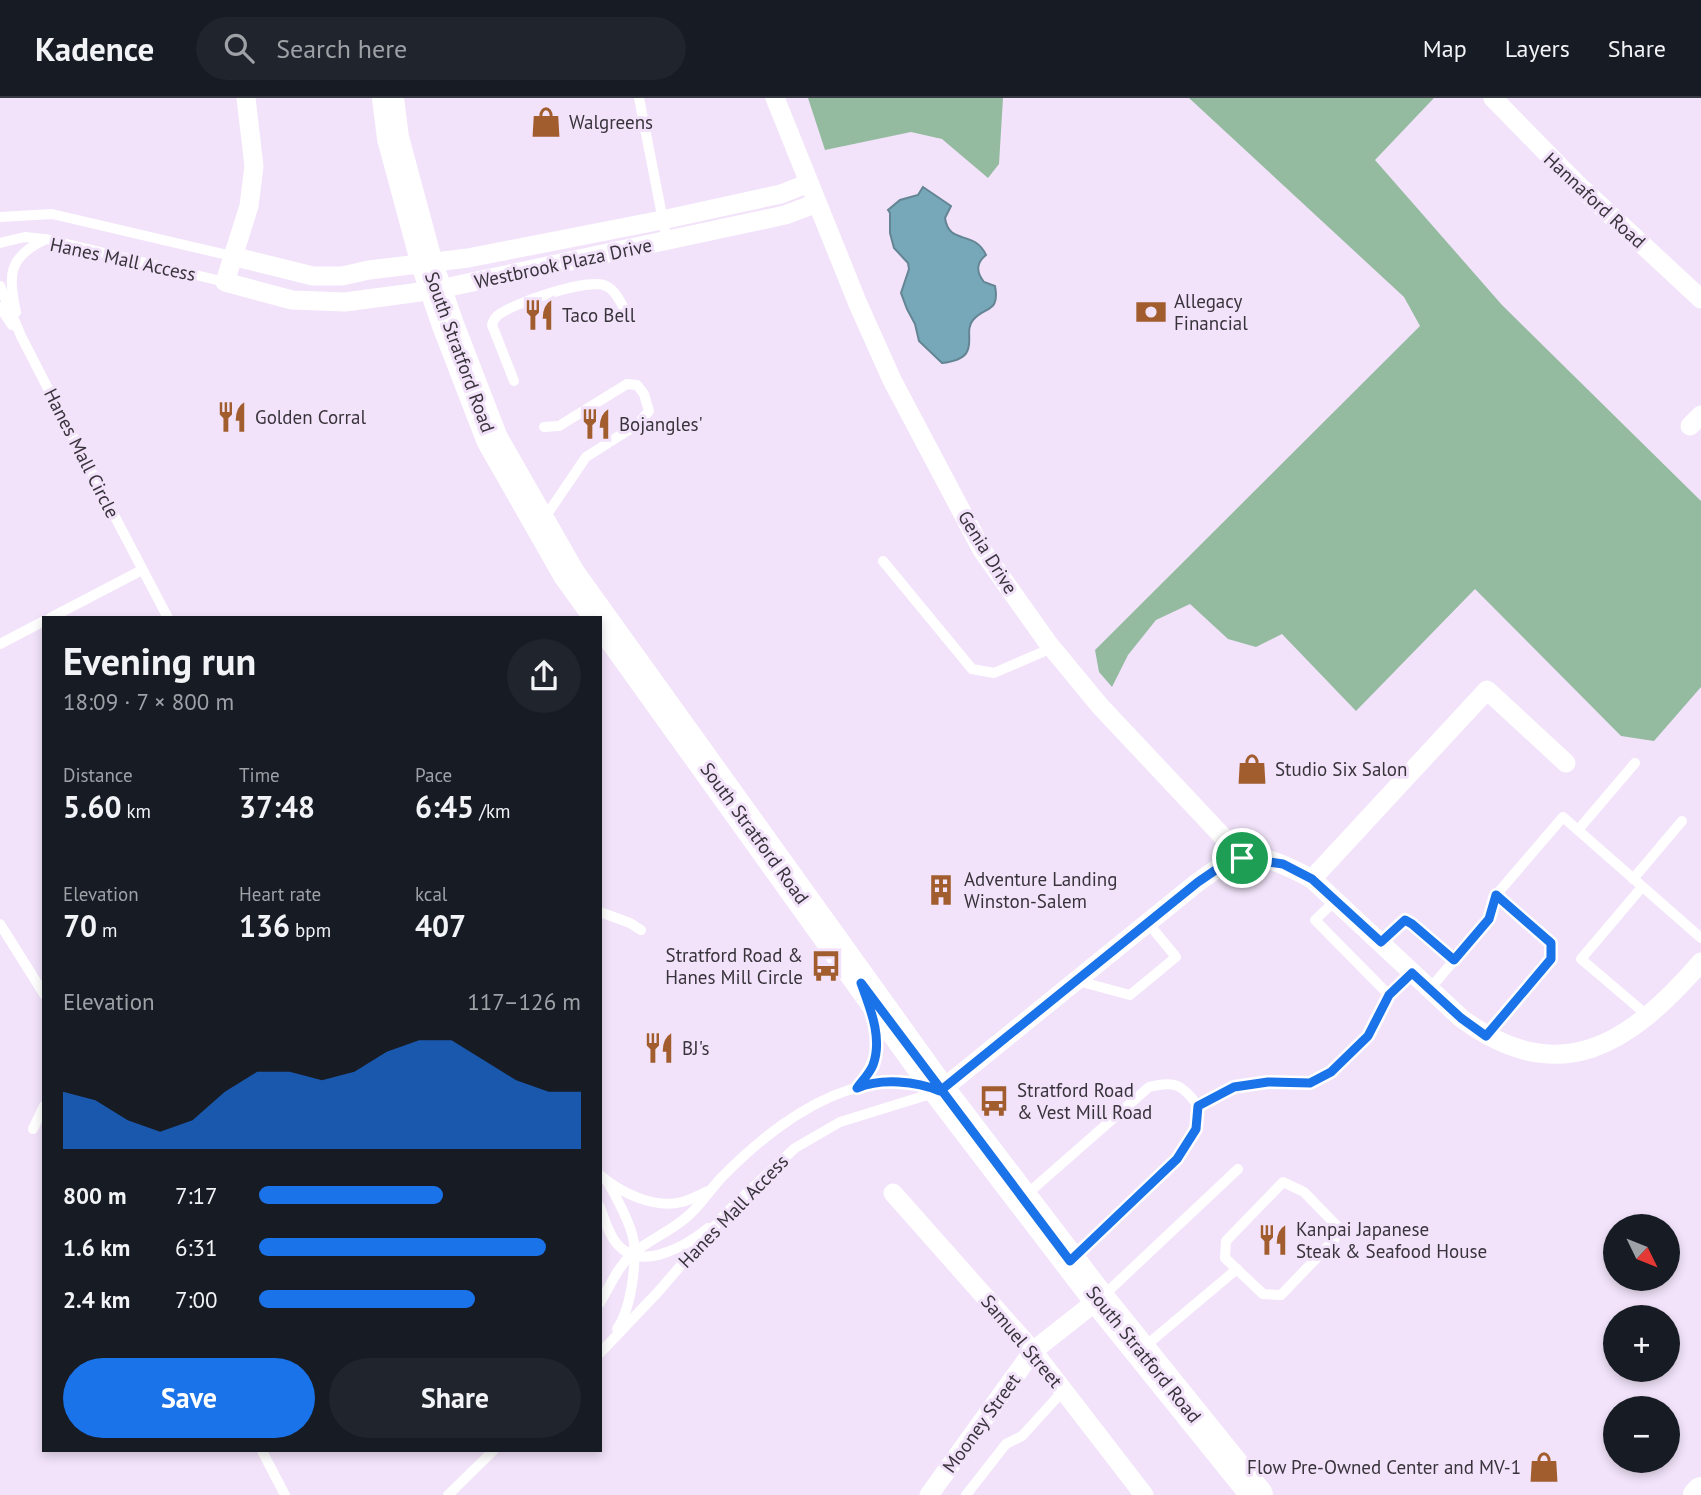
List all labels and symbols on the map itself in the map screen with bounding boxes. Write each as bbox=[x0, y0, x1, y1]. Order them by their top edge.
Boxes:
shop icon: Walgreens bbox=[529, 105, 563, 139]
place label: Walgreens bbox=[569, 110, 653, 134]
street label: Hannaford Road bbox=[1539, 147, 1651, 253]
street label: Hanes Mall Access bbox=[48, 232, 198, 286]
street label: Westbrook Plaza Drive bbox=[472, 232, 654, 294]
street label: South Stratford Road bbox=[420, 268, 500, 436]
place label: Allegacy Financial bbox=[1174, 289, 1248, 335]
bank icon: Allegacy Financial bbox=[1134, 295, 1168, 329]
restaurant icon: Taco Bell bbox=[522, 298, 556, 332]
place label: Taco Bell bbox=[562, 303, 636, 327]
street label: Hanes Mall Circle bbox=[39, 384, 125, 522]
restaurant icon: Golden Corral bbox=[215, 400, 249, 434]
place label: Golden Corral bbox=[255, 405, 366, 429]
restaurant icon: Bojangles' bbox=[579, 407, 613, 441]
place label: Bojangles' bbox=[619, 412, 703, 436]
street label: Genia Drive bbox=[953, 506, 1023, 598]
shop icon: Studio Six Salon bbox=[1235, 752, 1269, 786]
street label: South Stratford Road bbox=[696, 757, 814, 909]
place label: Studio Six Salon bbox=[1275, 757, 1407, 781]
pin bbox=[1212, 828, 1272, 888]
place label: Adventure Landing Winston-Salem bbox=[964, 867, 1117, 913]
building icon: Adventure Landing Winston-Salem bbox=[924, 873, 958, 907]
place label: Stratford Road & Hanes Mill Circle bbox=[665, 943, 803, 989]
bus stop icon: Stratford Road & Hanes Mill Circle bbox=[809, 949, 843, 983]
restaurant icon: BJ's bbox=[642, 1031, 676, 1065]
place label: BJ's bbox=[682, 1036, 710, 1060]
place label: Stratford Road & Vest Mill Road bbox=[1017, 1078, 1152, 1124]
bus stop icon: Stratford Road & Vest Mill Road bbox=[977, 1084, 1011, 1118]
street label: Hanes Mall Access bbox=[673, 1149, 793, 1273]
north arrow bbox=[1603, 1214, 1680, 1292]
place label: Kanpai Japanese Steak & Seafood House bbox=[1296, 1217, 1487, 1263]
restaurant icon: Kanpai Japanese Steak & Seafood House bbox=[1256, 1223, 1290, 1257]
street label: South Stratford Road bbox=[1081, 1281, 1207, 1427]
street label: Samuel Street bbox=[976, 1290, 1068, 1393]
street label: Mooney Street bbox=[937, 1368, 1025, 1477]
shop icon: Flow Pre-Owned Center and MV-1 bbox=[1527, 1450, 1561, 1484]
place label: Flow Pre-Owned Center and MV-1 bbox=[1247, 1455, 1521, 1479]

